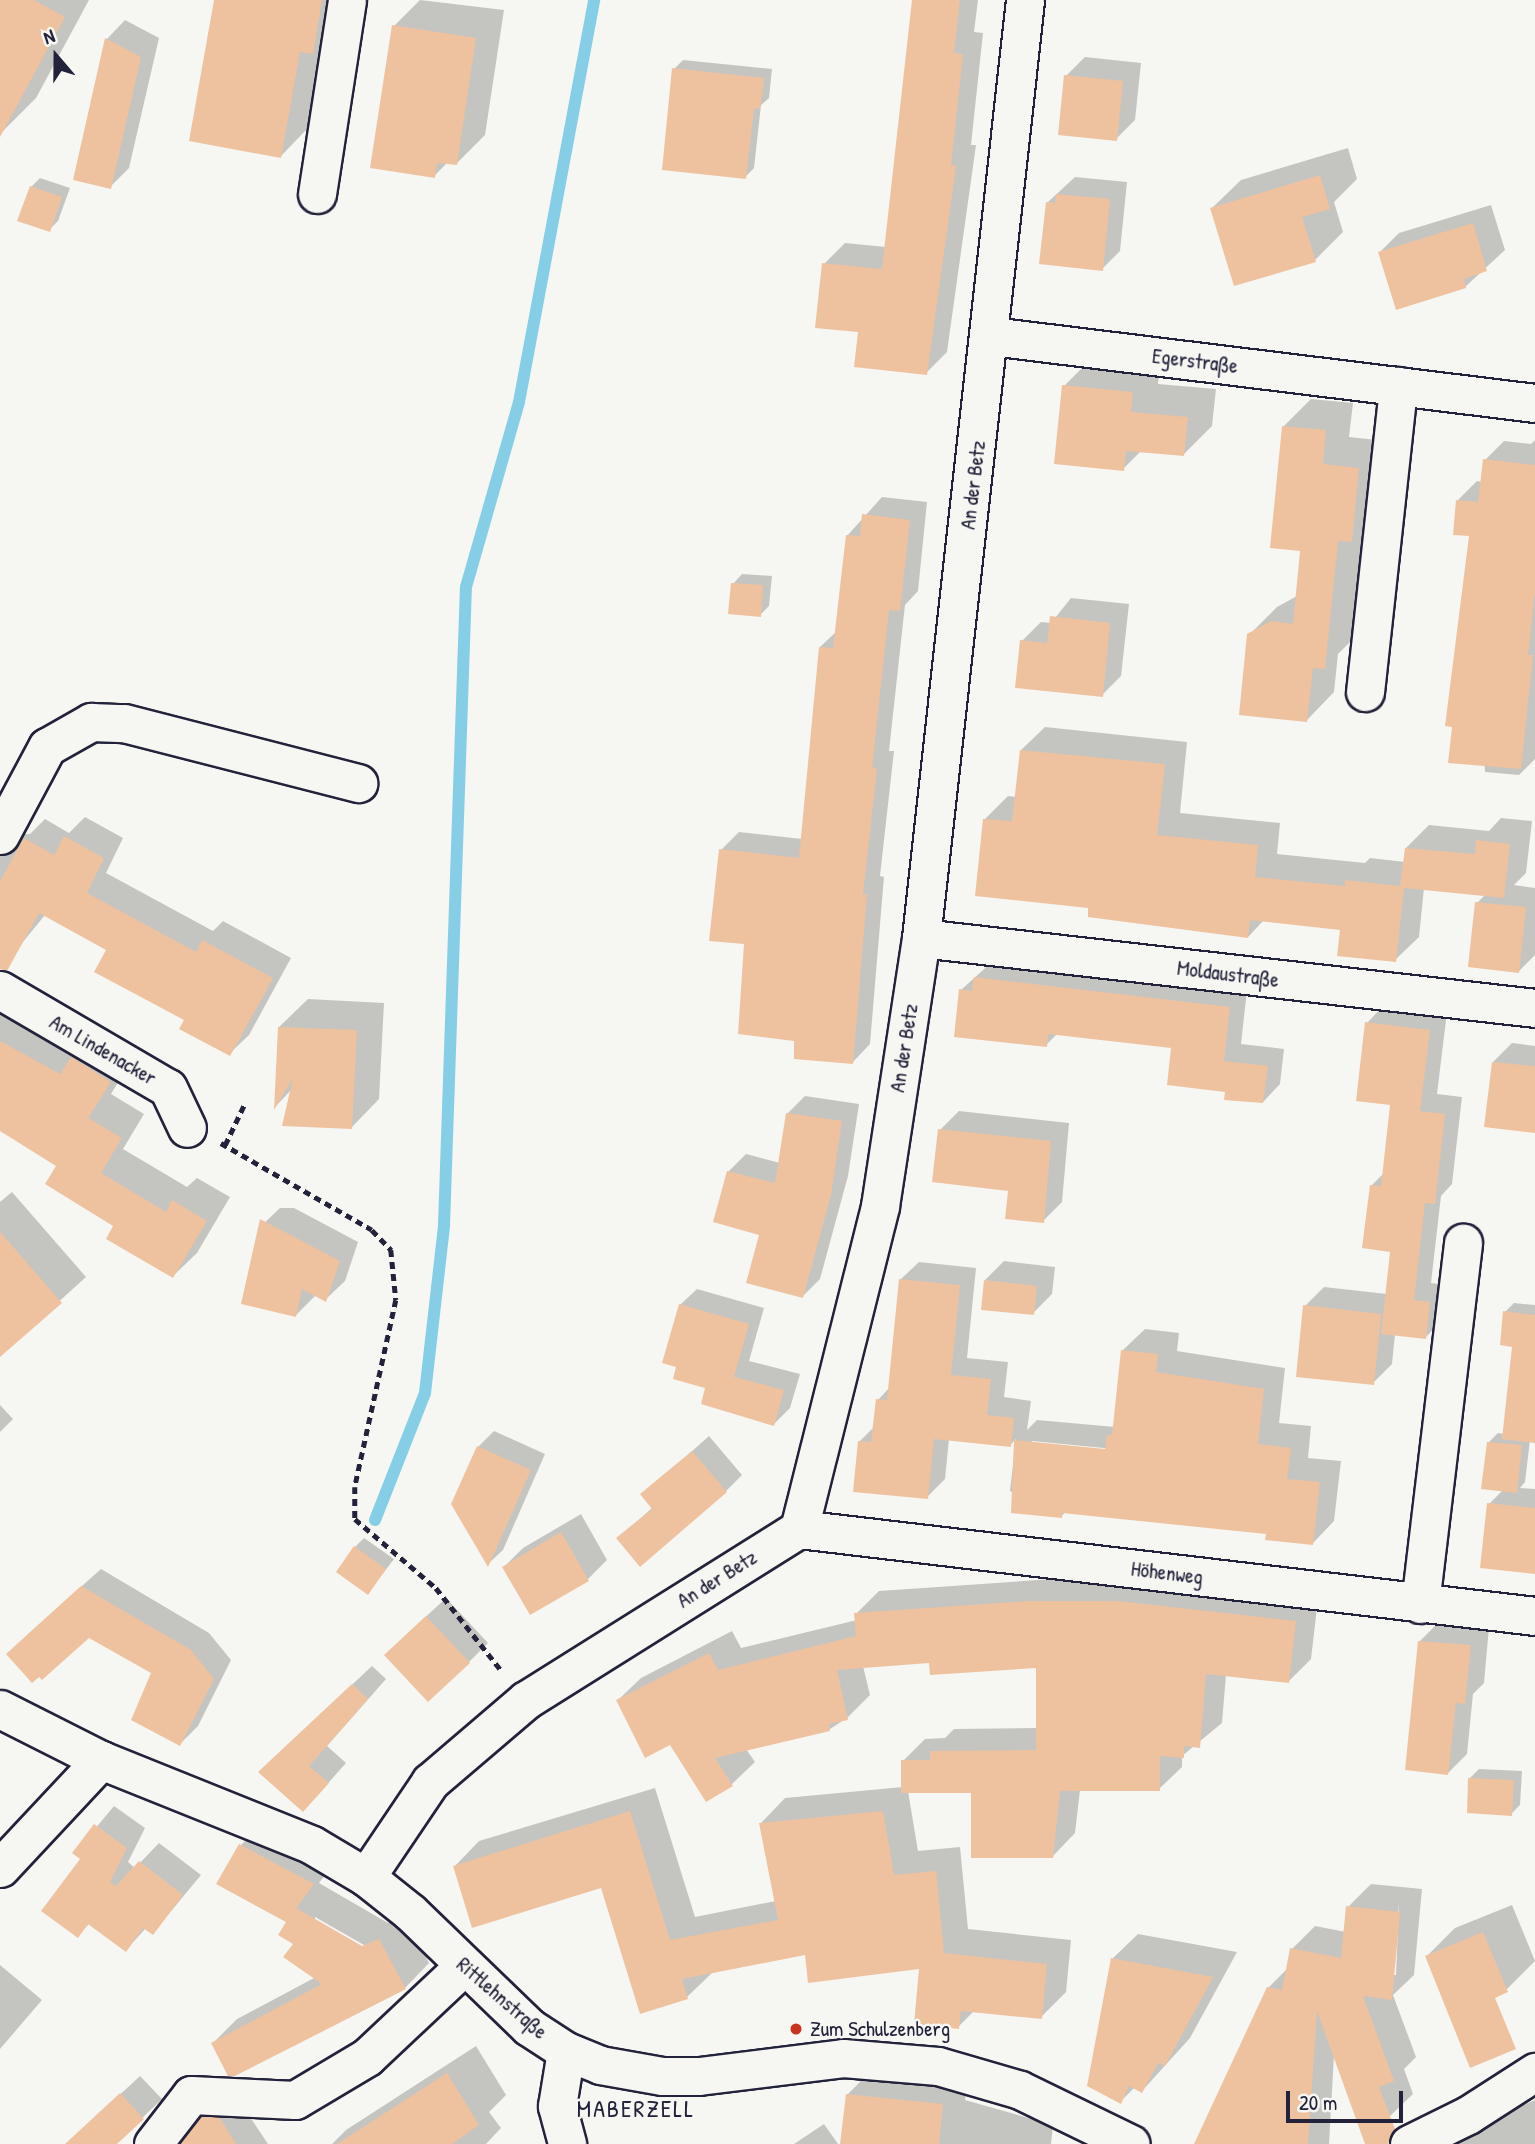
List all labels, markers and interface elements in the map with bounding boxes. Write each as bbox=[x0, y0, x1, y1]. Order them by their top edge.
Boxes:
north arrow bbox=[21, 21, 91, 91]
text: N bbox=[40, 22, 58, 50]
street label: Egerstraße bbox=[1151, 343, 1239, 379]
street label: An der Betz bbox=[955, 439, 991, 531]
street label: Moldaustraße bbox=[1176, 955, 1280, 993]
street label: An der Betz bbox=[885, 1002, 923, 1094]
street label: Am Lindenacker bbox=[45, 1009, 161, 1091]
street label: An der Betz bbox=[672, 1545, 762, 1613]
street label: Höhenweg bbox=[1130, 1556, 1204, 1590]
street label: Rittlehnstraße bbox=[451, 1952, 553, 2044]
place label: Zum Schulzenberg bbox=[810, 2016, 950, 2042]
marker: Zum Schulzenberg bbox=[788, 2021, 804, 2037]
scale bar bbox=[1290, 2078, 1407, 2122]
text: 20 m bbox=[1299, 2088, 1337, 2117]
district label: MABERZELL bbox=[578, 2095, 694, 2123]

